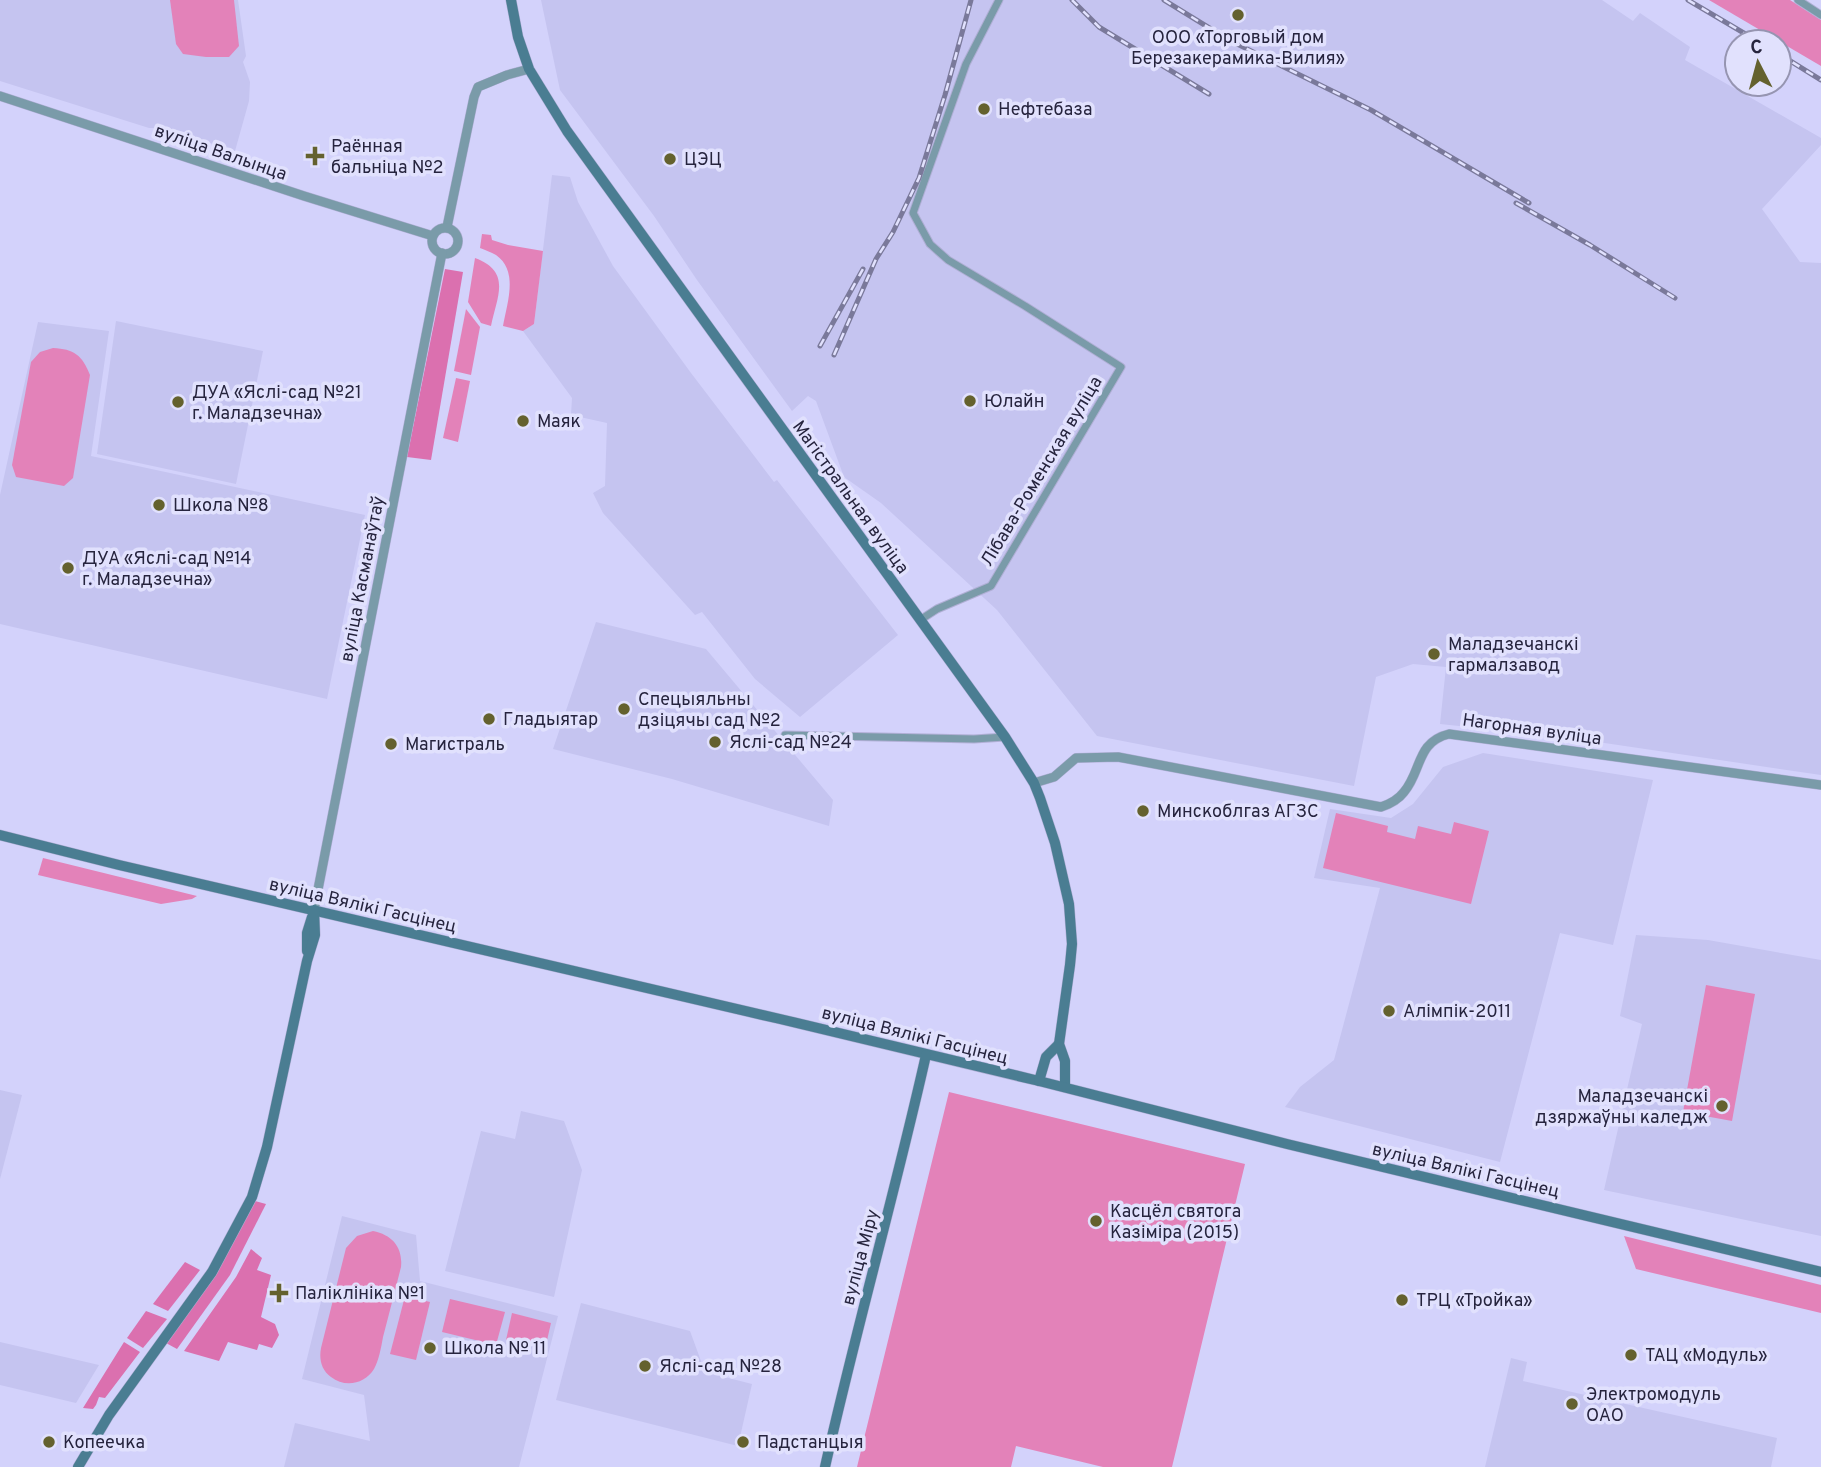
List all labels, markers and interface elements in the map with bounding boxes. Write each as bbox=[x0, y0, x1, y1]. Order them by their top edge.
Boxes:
marker: ООО «Торговый дом Березакерамика-Вилия» bbox=[1230, 7, 1246, 23]
place label: ООО «Торговый дом Березакерамика-Вилия» bbox=[1131, 27, 1345, 71]
north arrow bbox=[1723, 28, 1793, 98]
text: С bbox=[1749, 36, 1764, 61]
place label: Нефтебаза bbox=[998, 99, 1092, 122]
marker: Нефтебаза bbox=[976, 101, 992, 117]
street label: вуліца Валынца bbox=[151, 120, 290, 187]
place label: Раённая бальніца №2 bbox=[331, 136, 444, 180]
marker: Раённая бальніца №2 bbox=[305, 146, 325, 166]
place label: ЦЭЦ bbox=[684, 149, 722, 172]
marker: ЦЭЦ bbox=[662, 151, 678, 167]
street label: Лібава-Роменская вуліца bbox=[976, 372, 1108, 571]
place label: ДУА «Яслі-сад №21 г. Маладзечна» bbox=[192, 382, 362, 426]
place label: Юлайн bbox=[984, 391, 1044, 414]
marker: Юлайн bbox=[962, 393, 978, 409]
marker: ДУА «Яслі-сад №21 г. Маладзечна» bbox=[170, 394, 186, 410]
place label: Маяк bbox=[537, 411, 581, 434]
marker: Маяк bbox=[515, 413, 531, 429]
street label: Магістральная вуліца bbox=[786, 417, 913, 579]
street label: вуліца Касманаўтаў bbox=[336, 494, 391, 664]
place label: Школа №8 bbox=[173, 495, 269, 518]
marker: Школа №8 bbox=[151, 497, 167, 513]
place label: ДУА «Яслі-сад №14 г. Маладзечна» bbox=[82, 548, 252, 592]
marker: ДУА «Яслі-сад №14 г. Маладзечна» bbox=[60, 560, 76, 576]
place label: Маладзечанскі гармалзавод bbox=[1448, 634, 1579, 678]
marker: Маладзечанскі гармалзавод bbox=[1426, 646, 1442, 662]
place label: Спецыяльны дзіцячы сад №2 bbox=[638, 689, 781, 733]
marker: Спецыяльны дзіцячы сад №2 bbox=[616, 701, 632, 717]
place label: Гладыятар bbox=[503, 709, 598, 732]
street label: Нагорная вуліца bbox=[1461, 709, 1603, 752]
marker: Гладыятар bbox=[481, 711, 497, 727]
place label: Яслі-сад №24 bbox=[729, 732, 852, 755]
place label: Магистраль bbox=[405, 734, 505, 757]
marker: Яслі-сад №24 bbox=[707, 734, 723, 750]
marker: Магистраль bbox=[383, 736, 399, 752]
place label: Минскоблгаз АГЗС bbox=[1157, 801, 1319, 824]
marker: Минскоблгаз АГЗС bbox=[1135, 803, 1151, 819]
street label: вуліца Вялікі Гасцінец bbox=[267, 874, 459, 939]
place label: Алімпік-2011 bbox=[1403, 1001, 1511, 1024]
street label: вуліца Вялікі Гасцінец bbox=[819, 1002, 1010, 1071]
marker: Алімпік-2011 bbox=[1381, 1003, 1397, 1019]
place label: Маладзечанскі дзяржаўны каледж bbox=[1535, 1086, 1708, 1130]
marker: Маладзечанскі дзяржаўны каледж bbox=[1714, 1098, 1730, 1114]
street label: вуліца Вялікі Гасцінец bbox=[1370, 1139, 1562, 1204]
place label: Касцёл святога Казіміра (2015) bbox=[1110, 1201, 1241, 1245]
street label: вуліца Міру bbox=[838, 1207, 885, 1308]
marker: Касцёл святога Казіміра (2015) bbox=[1088, 1213, 1104, 1229]
marker: Паліклініка №1 bbox=[269, 1283, 289, 1303]
place label: Паліклініка №1 bbox=[295, 1283, 425, 1306]
place label: ТРЦ «Тройка» bbox=[1416, 1290, 1533, 1313]
marker: ТРЦ «Тройка» bbox=[1394, 1292, 1410, 1308]
place label: Школа № 11 bbox=[444, 1338, 547, 1361]
marker: Школа № 11 bbox=[422, 1340, 438, 1356]
place label: ТАЦ «Модуль» bbox=[1645, 1345, 1768, 1368]
marker: ТАЦ «Модуль» bbox=[1623, 1347, 1639, 1363]
place label: Яслі-сад №28 bbox=[659, 1356, 782, 1379]
marker: Яслі-сад №28 bbox=[637, 1358, 653, 1374]
place label: Электромодуль ОАО bbox=[1586, 1384, 1721, 1428]
marker: Электромодуль ОАО bbox=[1564, 1396, 1580, 1412]
place label: Копеечка bbox=[63, 1432, 145, 1455]
place label: Падстанцыя bbox=[757, 1432, 864, 1455]
marker: Копеечка bbox=[41, 1434, 57, 1450]
marker: Падстанцыя bbox=[735, 1434, 751, 1450]

